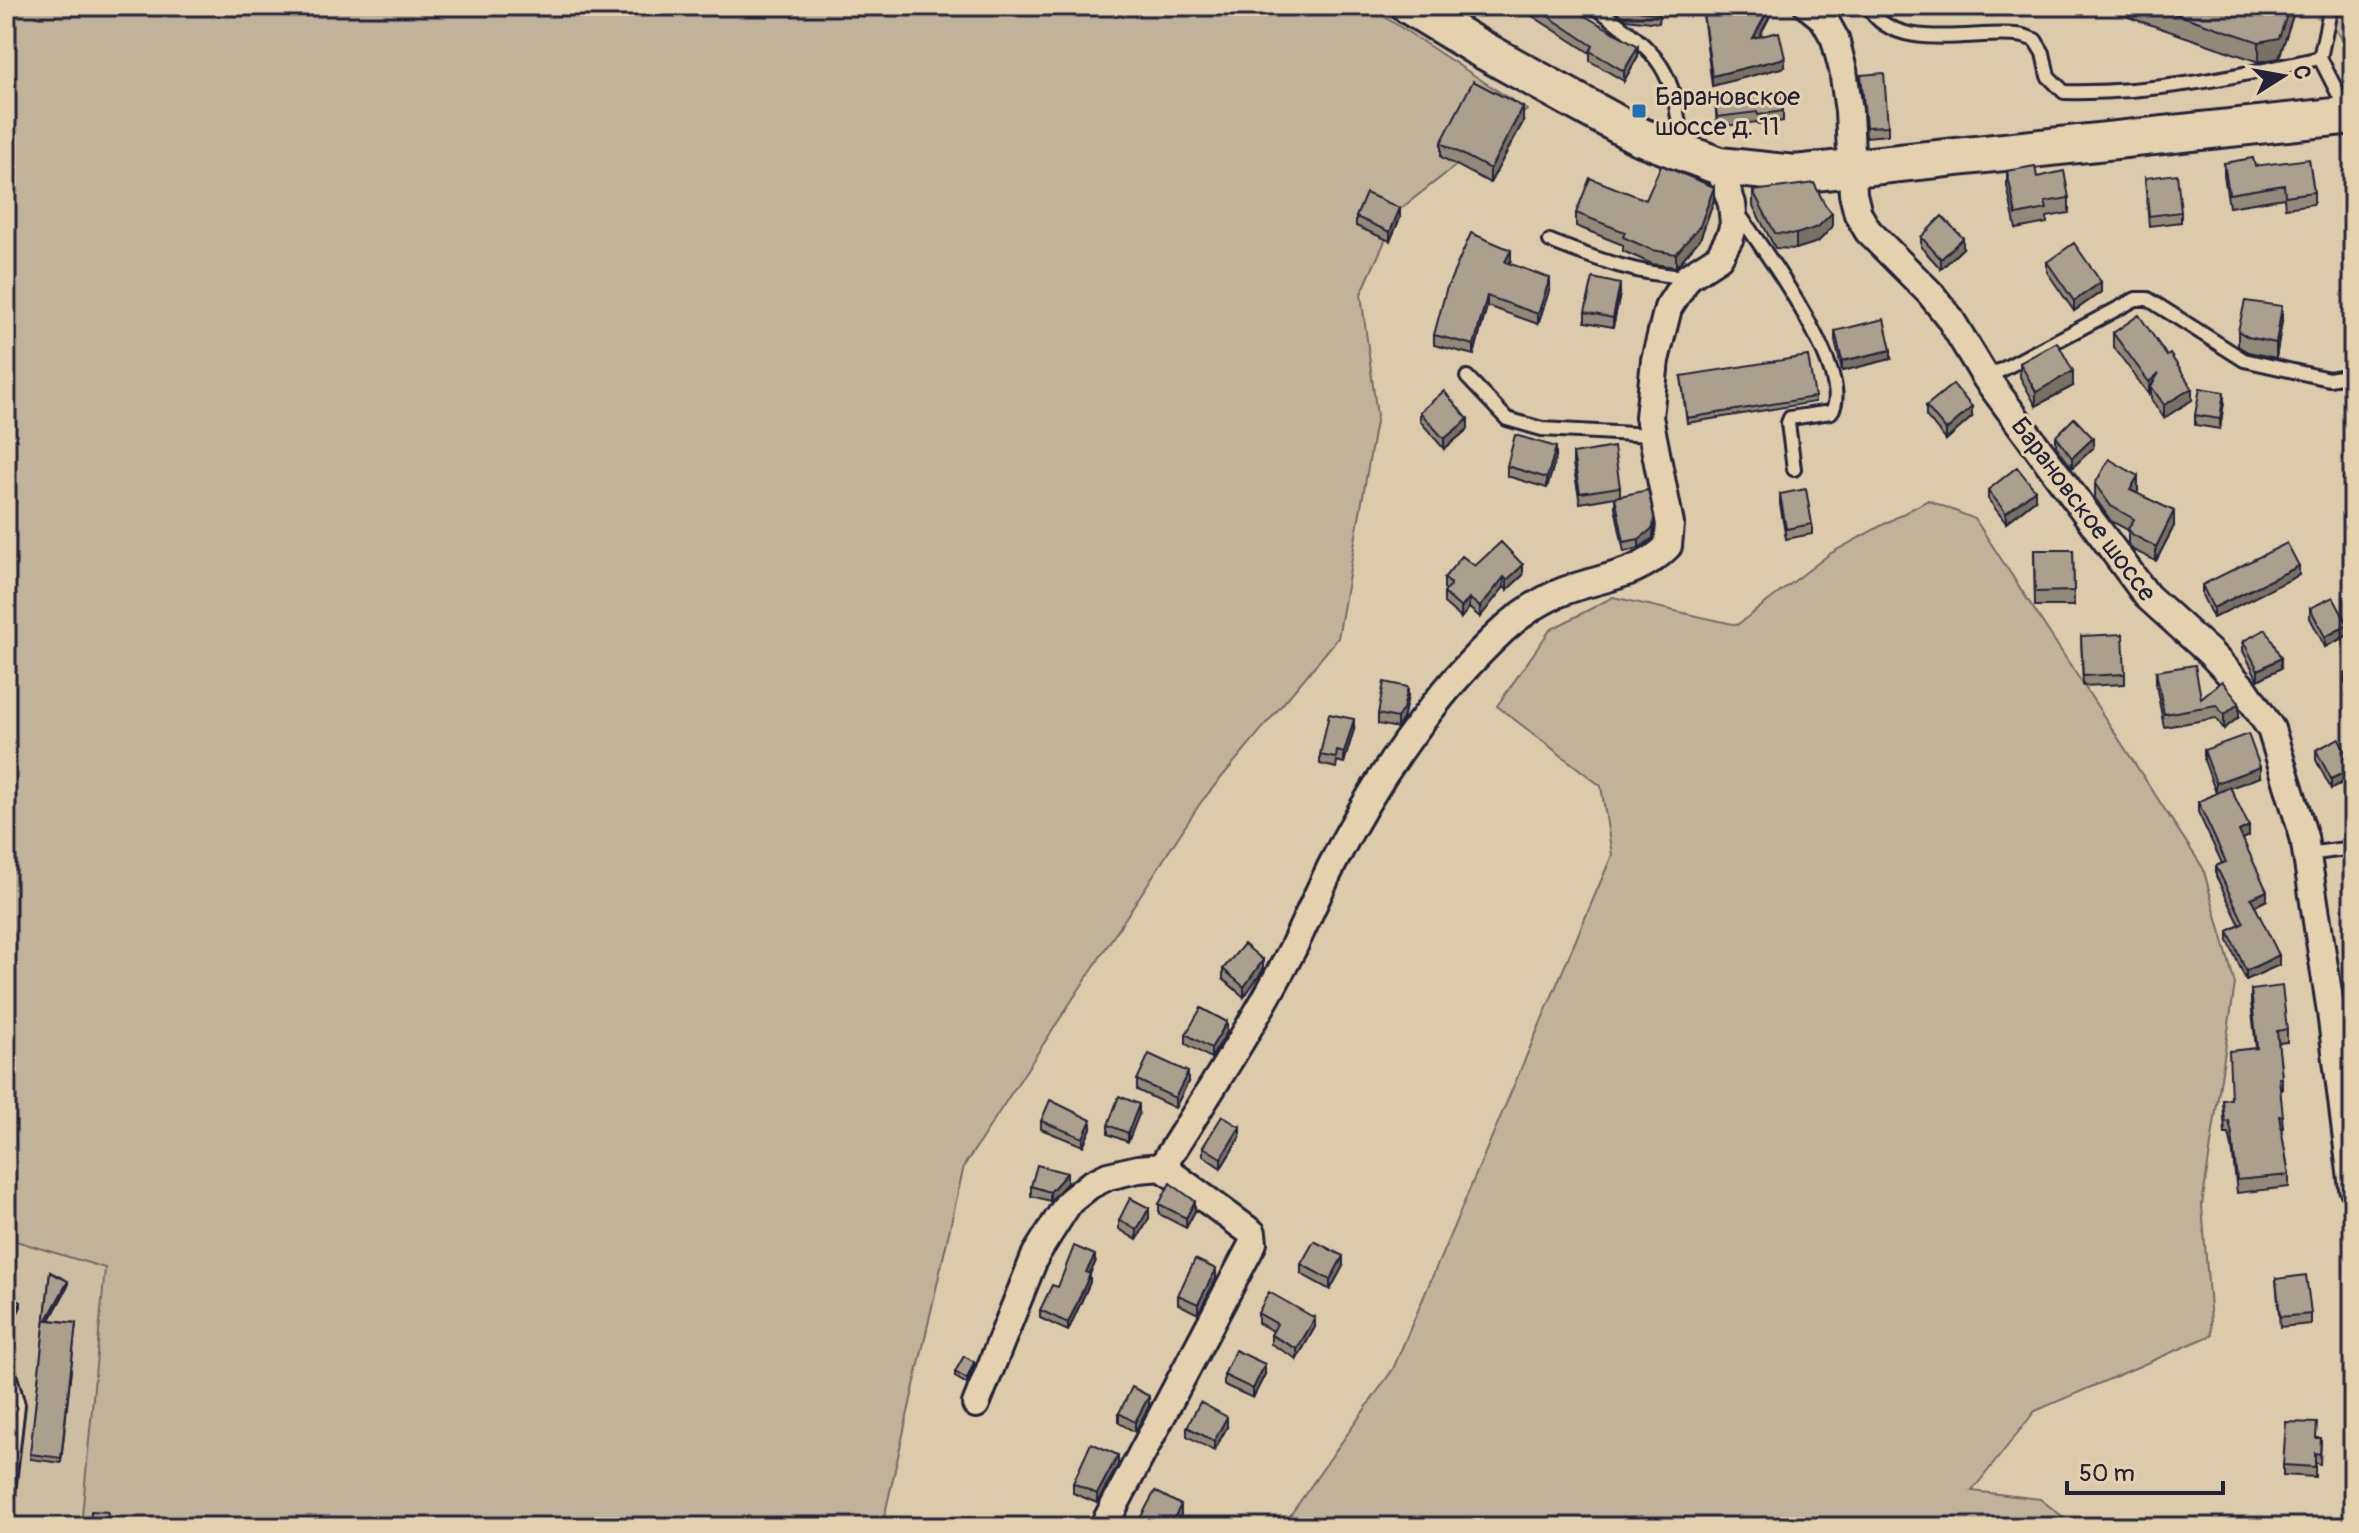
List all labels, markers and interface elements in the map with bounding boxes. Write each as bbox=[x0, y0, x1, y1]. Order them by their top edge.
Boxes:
north arrow bbox=[2243, 36, 2323, 116]
text: С bbox=[2287, 63, 2317, 82]
place label: Барановское шоссе д. 11 bbox=[1655, 81, 1800, 143]
marker: Барановское шоссе д. 11 bbox=[1630, 102, 1648, 120]
street label: Барановское шоссе bbox=[2003, 411, 2163, 608]
scale bar bbox=[2067, 1445, 2223, 1495]
text: 50 m bbox=[2079, 1459, 2135, 1488]

